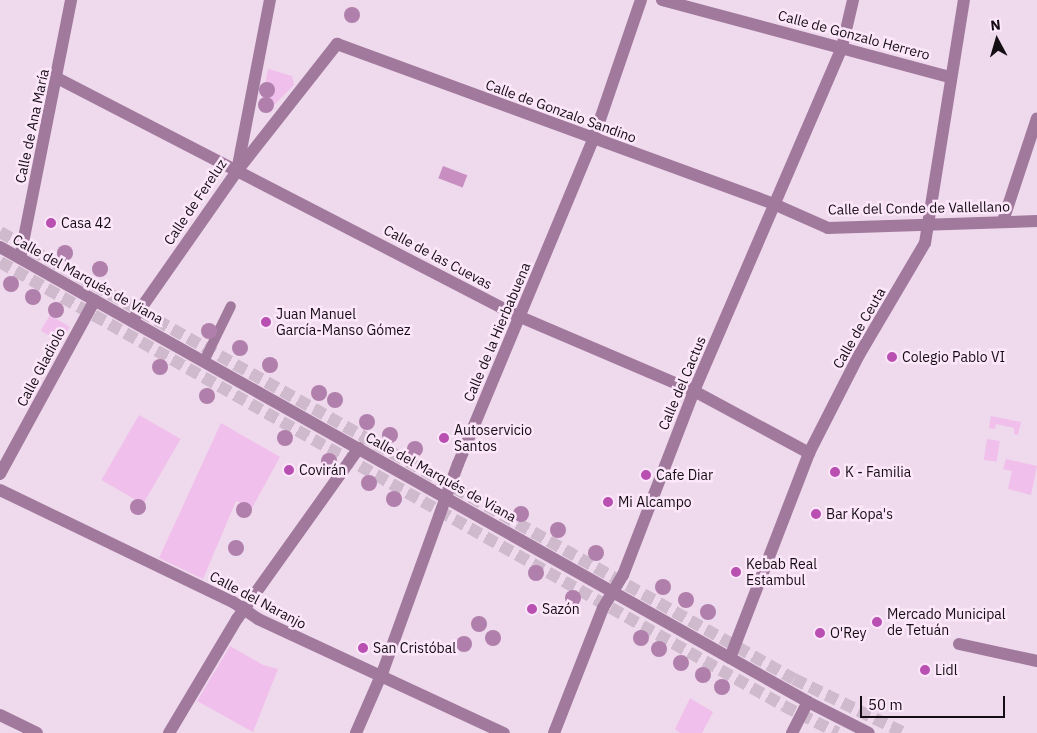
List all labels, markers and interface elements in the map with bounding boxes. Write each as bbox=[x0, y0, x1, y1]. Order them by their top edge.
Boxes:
street label: Calle de Gonzalo Herrero bbox=[776, 7, 932, 63]
north arrow bbox=[972, 15, 1022, 65]
text: N bbox=[989, 16, 1001, 35]
street label: Calle de Ana María bbox=[12, 67, 52, 185]
street label: Calle de Gonzalo Sandino bbox=[483, 76, 639, 146]
street label: Calle de Fereluz bbox=[160, 156, 230, 248]
street label: Calle del Conde de Vallellano bbox=[828, 198, 1010, 218]
place label: Casa 42 bbox=[61, 215, 112, 231]
marker: Casa 42 bbox=[45, 217, 57, 229]
street label: Calle de las Cuevas bbox=[381, 221, 495, 293]
street label: Calle del Marqués de Viana bbox=[10, 231, 166, 327]
street label: Calle de la Hierbabuena bbox=[460, 260, 534, 404]
street label: Calle de Ceuta bbox=[829, 285, 889, 371]
place label: Juan Manuel García-Manso Gómez bbox=[276, 306, 410, 338]
marker: Juan Manuel García-Manso Gómez bbox=[260, 316, 272, 328]
street label: Calle Gladiolo bbox=[13, 325, 69, 409]
street label: Calle del Cactus bbox=[655, 333, 709, 433]
place label: Colegio Pablo VI bbox=[902, 349, 1005, 365]
marker: Colegio Pablo VI bbox=[886, 351, 898, 363]
place label: Autoservicio Santos bbox=[454, 422, 532, 454]
street label: Calle del Marqués de Viana bbox=[363, 429, 519, 525]
marker: Autoservicio Santos bbox=[438, 432, 450, 444]
place label: Covirán bbox=[299, 462, 346, 478]
marker: Covirán bbox=[283, 464, 295, 476]
place label: K - Familia bbox=[845, 464, 911, 480]
marker: K - Familia bbox=[829, 466, 841, 478]
place label: Cafe Diar bbox=[656, 467, 713, 483]
marker: Cafe Diar bbox=[640, 469, 652, 481]
place label: Mi Alcampo bbox=[618, 494, 692, 510]
marker: Mi Alcampo bbox=[602, 496, 614, 508]
place label: Bar Kopa's bbox=[826, 506, 893, 522]
marker: Bar Kopa's bbox=[810, 508, 822, 520]
place label: Kebab Real Estambul bbox=[746, 556, 817, 588]
marker: Kebab Real Estambul bbox=[730, 566, 742, 578]
street label: Calle del Naranjo bbox=[207, 568, 309, 632]
place label: Sazón bbox=[542, 601, 580, 617]
marker: Sazón bbox=[526, 603, 538, 615]
place label: Mercado Municipal de Tetuán bbox=[887, 606, 1006, 638]
marker: Mercado Municipal de Tetuán bbox=[871, 616, 883, 628]
place label: O'Rey bbox=[830, 625, 867, 641]
marker: O'Rey bbox=[814, 627, 826, 639]
place label: San Cristóbal bbox=[373, 640, 456, 656]
marker: San Cristóbal bbox=[357, 642, 369, 654]
place label: Lidl bbox=[935, 662, 957, 678]
marker: Lidl bbox=[919, 664, 931, 676]
scale bar bbox=[862, 686, 1007, 718]
text: 50 m bbox=[868, 695, 903, 714]

